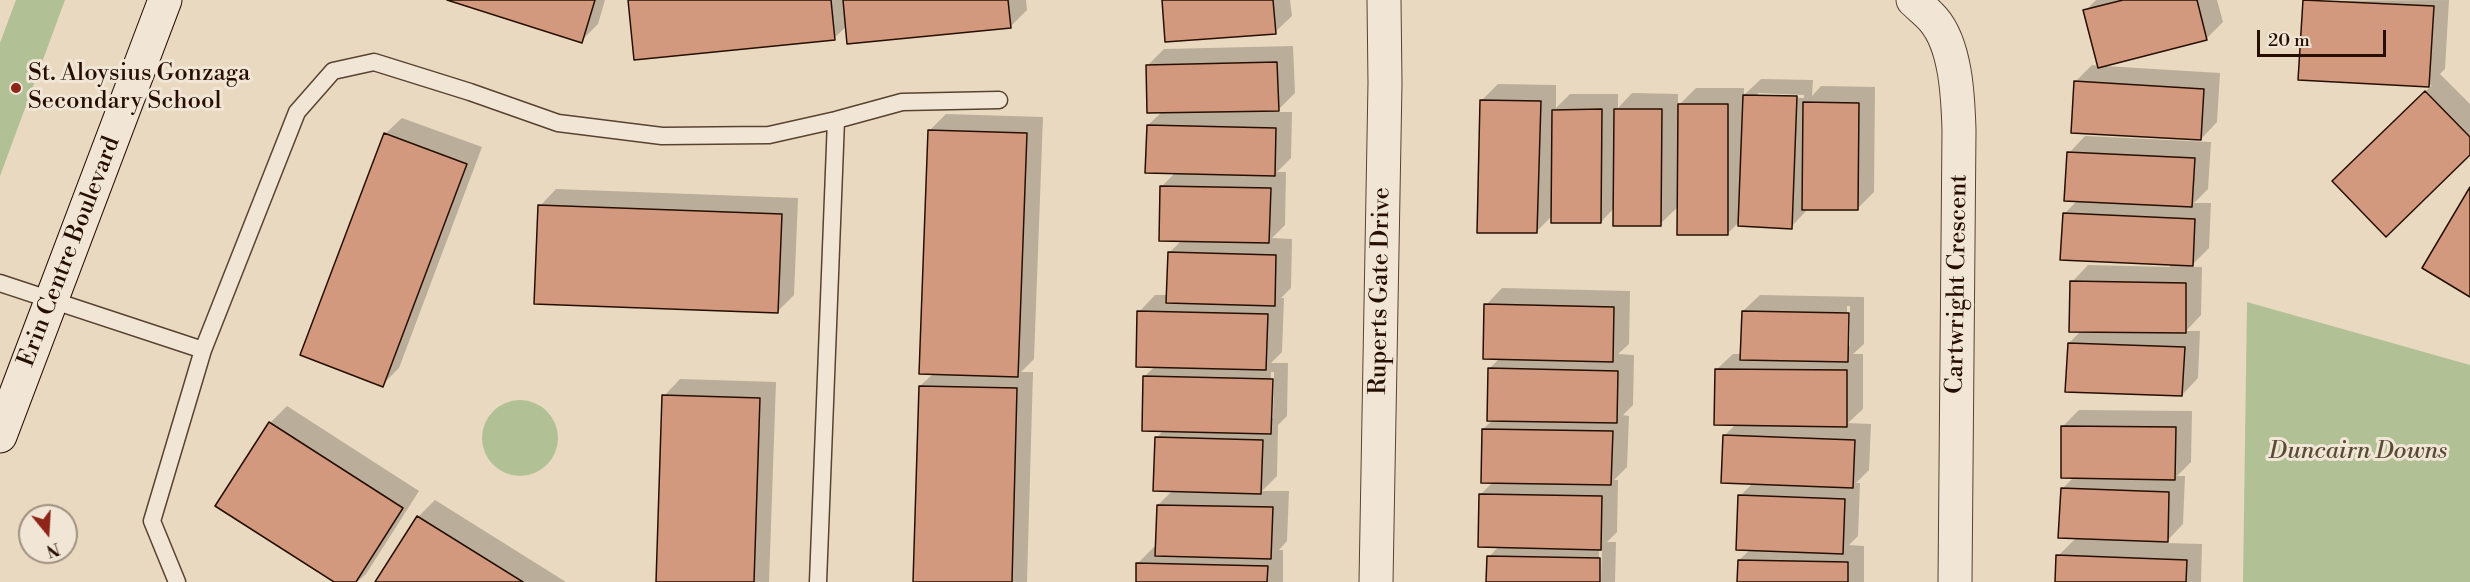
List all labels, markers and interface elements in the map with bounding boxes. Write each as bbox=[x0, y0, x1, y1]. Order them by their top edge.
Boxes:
scale bar bbox=[2260, 18, 2389, 56]
text: 20 m bbox=[2268, 29, 2310, 52]
place label: St. Aloysius Gonzaga Secondary School bbox=[28, 60, 250, 116]
marker: St. Aloysius Gonzaga Secondary School bbox=[9, 81, 23, 95]
street label: Erin Centre Boulevard bbox=[13, 133, 127, 371]
street label: Cartwright Crescent bbox=[1942, 174, 1974, 394]
street label: Ruperts Gate Drive bbox=[1365, 187, 1397, 395]
park label: Duncairn Downs bbox=[2269, 438, 2447, 466]
north arrow bbox=[18, 504, 78, 564]
text: N bbox=[44, 538, 62, 561]

